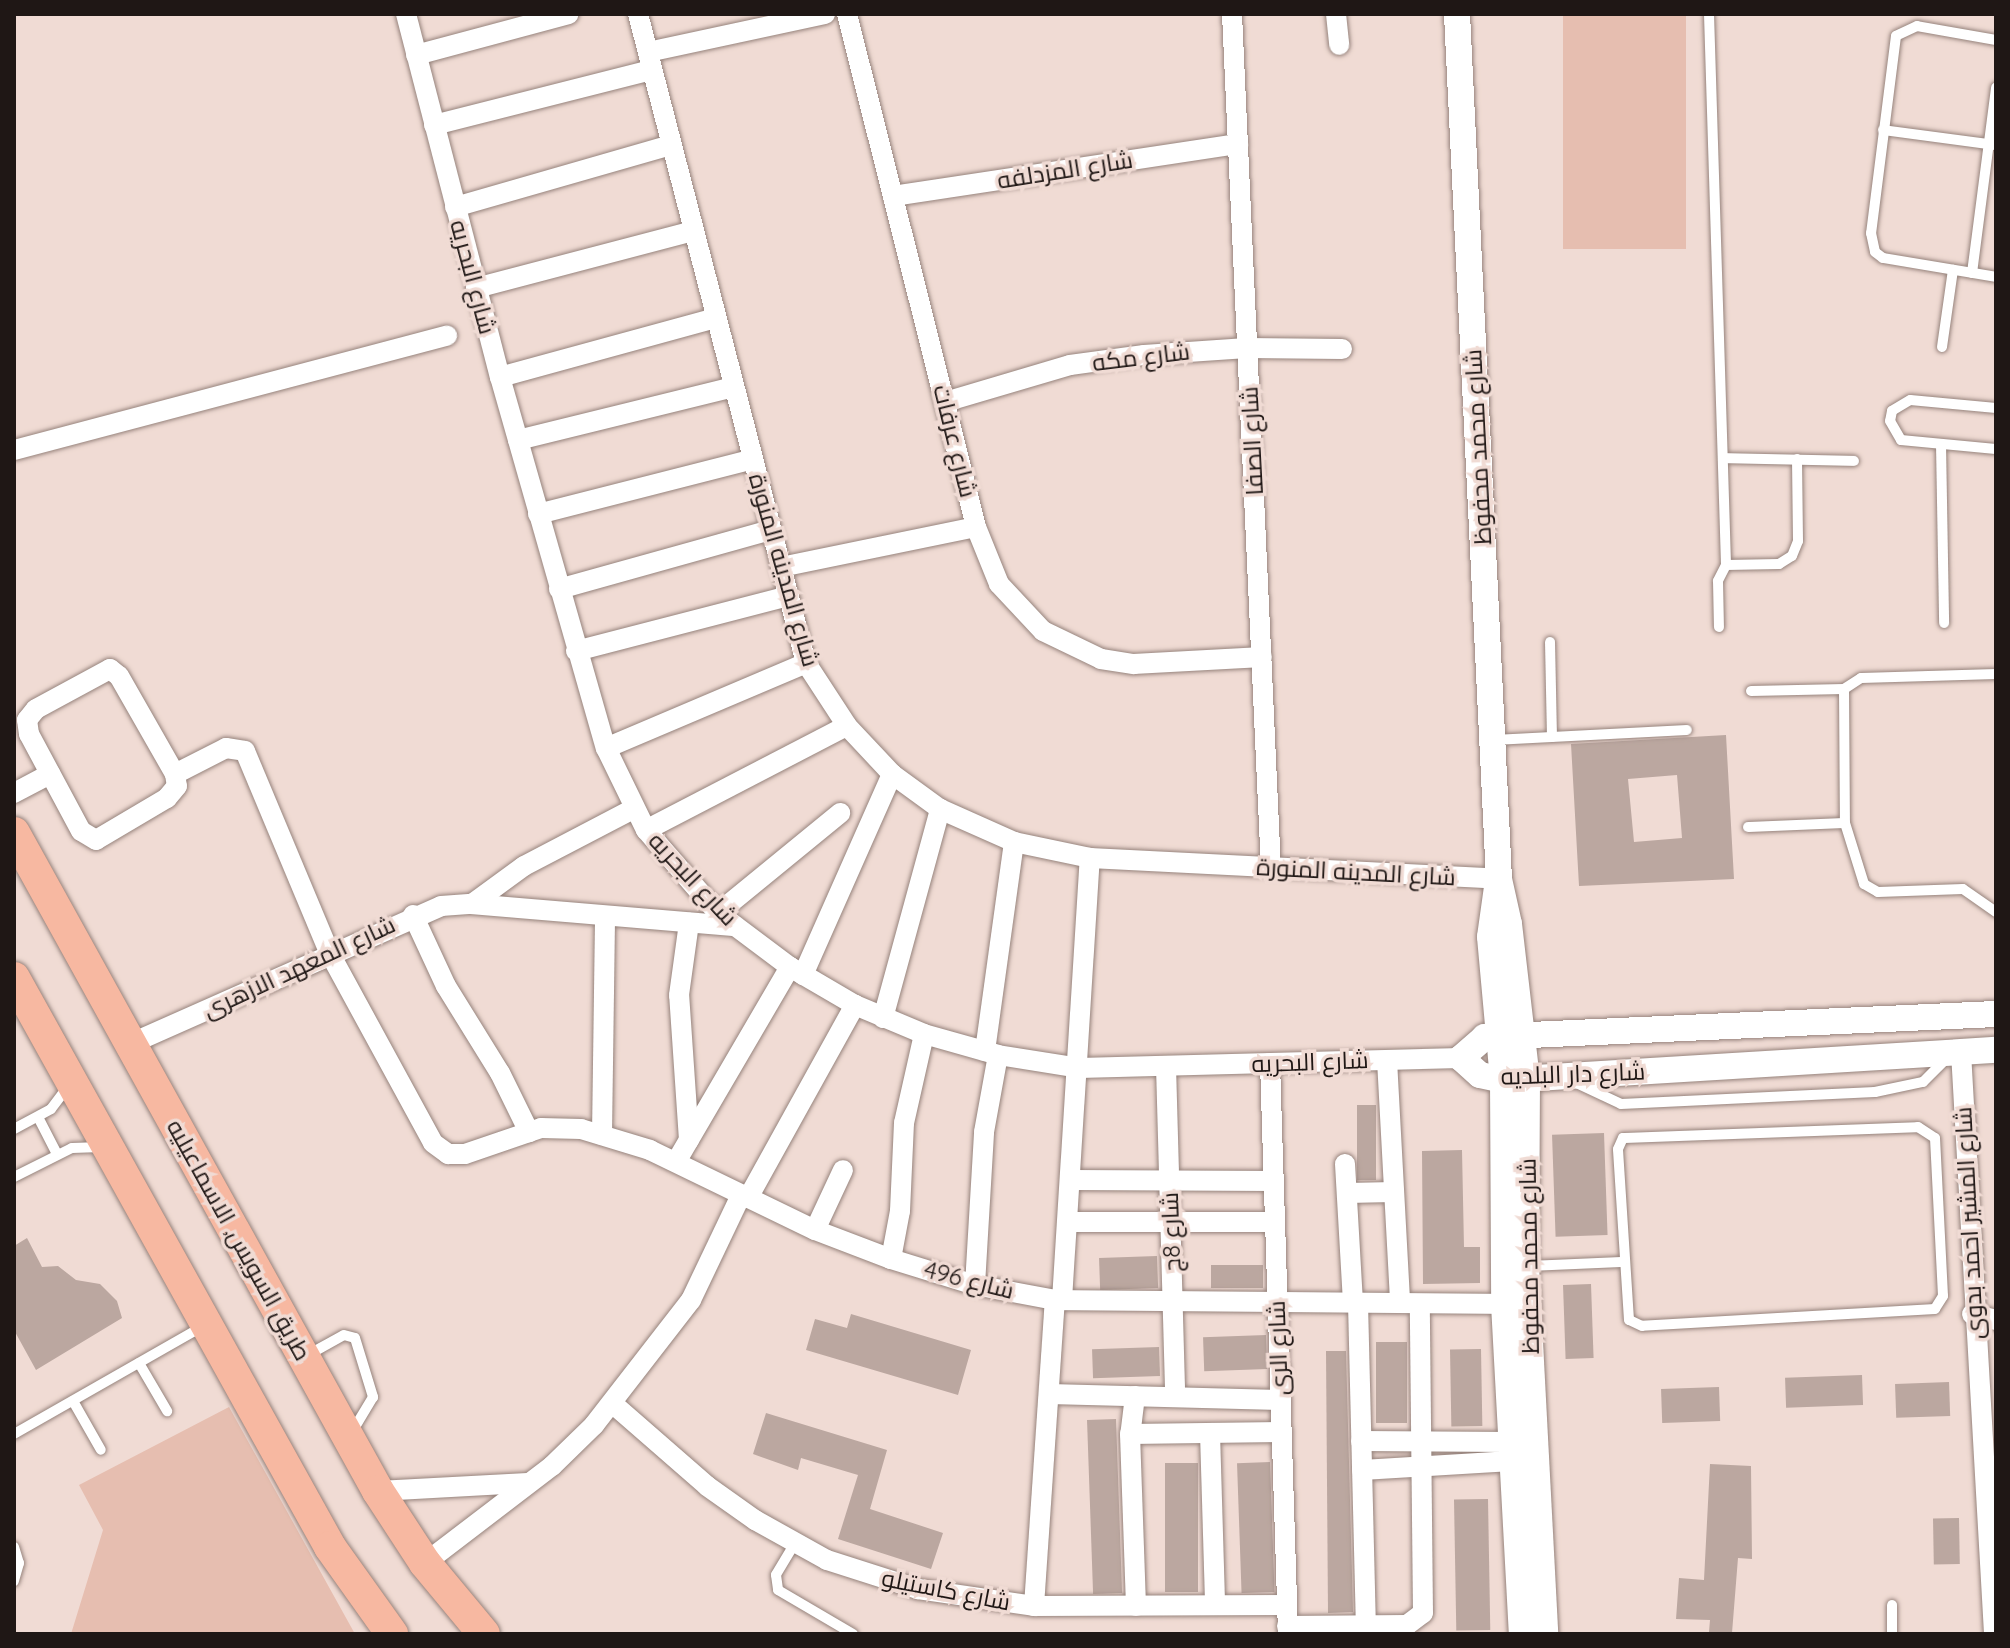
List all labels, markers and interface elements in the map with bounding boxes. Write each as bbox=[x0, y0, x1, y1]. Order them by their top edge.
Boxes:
street label: شارع المزدلفه bbox=[995, 145, 1135, 195]
street label: شارع البحريه bbox=[444, 217, 502, 337]
street label: شارع مكه bbox=[1091, 337, 1191, 377]
street label: شارع محمد محفوظ bbox=[1458, 348, 1498, 546]
street label: شارع عرفات bbox=[927, 382, 983, 500]
street label: شارع الصفا bbox=[1235, 386, 1269, 496]
street label: شارع المدينه المنورة bbox=[743, 470, 825, 670]
street label: شارع البحريه bbox=[643, 826, 743, 932]
street label: شارع المدينه المنورة bbox=[1256, 852, 1456, 892]
street label: شارع المعهد الازهرى bbox=[198, 910, 400, 1024]
street label: شارع البحريه bbox=[1251, 1046, 1369, 1078]
street label: شارع دار البلديه bbox=[1500, 1057, 1646, 1091]
street label: شارع المشير احمد بدوى bbox=[1949, 1106, 1989, 1340]
street label: طريق السويس, الاسماعيليه bbox=[161, 1114, 317, 1366]
street label: شارع محمد محفوظ bbox=[1513, 1158, 1545, 1354]
street label: شارع 8ج bbox=[1155, 1192, 1187, 1272]
street label: شارع 496 bbox=[921, 1255, 1017, 1305]
street label: شارع الرى bbox=[1262, 1300, 1294, 1396]
street label: شارع كاستيلو bbox=[879, 1563, 1013, 1617]

